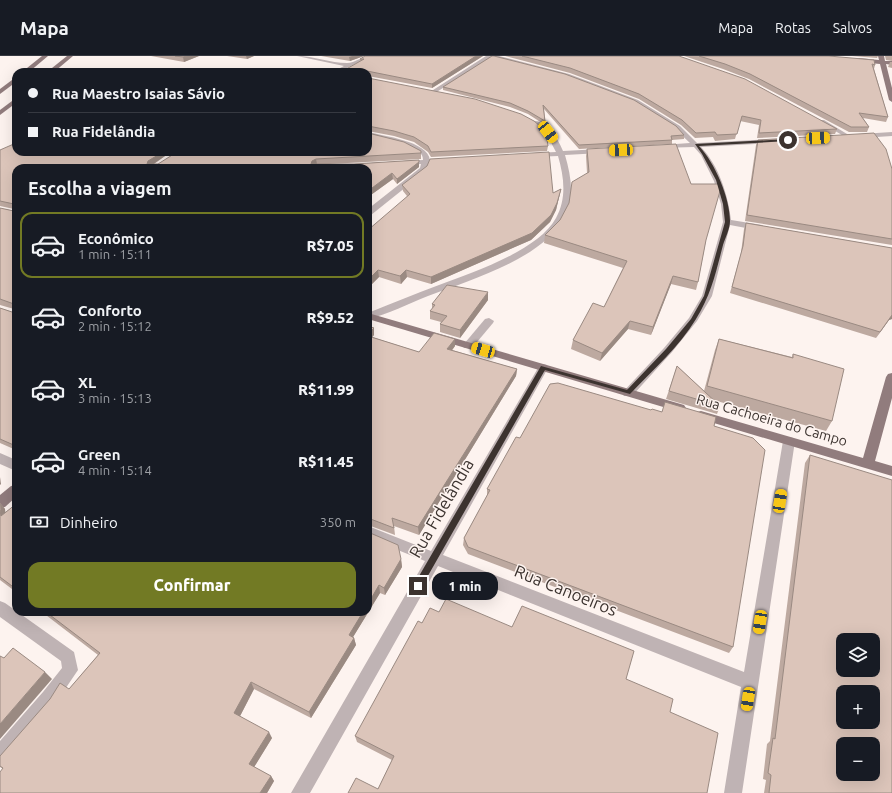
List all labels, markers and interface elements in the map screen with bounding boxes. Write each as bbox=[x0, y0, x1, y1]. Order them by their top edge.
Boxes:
text: Mapa bbox=[20, 17, 69, 39]
text: Mapa bbox=[718, 20, 753, 36]
text: Rotas bbox=[775, 20, 811, 36]
text: Salvos bbox=[833, 20, 872, 36]
text: Rua Maestro Isaias Sávio bbox=[52, 85, 225, 102]
car bbox=[536, 119, 560, 145]
text: Rua Fidelândia bbox=[52, 123, 155, 140]
route start bbox=[779, 131, 797, 149]
car bbox=[806, 131, 830, 145]
car bbox=[609, 143, 633, 157]
text: Escolha a viagem bbox=[28, 178, 172, 198]
icon: car bbox=[30, 227, 66, 263]
text: Econômico bbox=[78, 230, 154, 247]
text: R$7.05 bbox=[306, 237, 354, 254]
text: 1 min · 15:11 bbox=[78, 247, 152, 261]
icon: car bbox=[30, 299, 66, 335]
text: Conforto bbox=[78, 302, 142, 319]
text: R$9.52 bbox=[306, 309, 354, 326]
text: 2 min · 15:12 bbox=[78, 319, 152, 333]
car bbox=[470, 341, 496, 359]
icon: car bbox=[30, 371, 66, 407]
text: XL bbox=[78, 374, 96, 391]
text: R$11.99 bbox=[298, 381, 354, 398]
text: 3 min · 15:13 bbox=[78, 391, 152, 405]
street label: Rua Cachoeira do Campo bbox=[695, 391, 849, 449]
icon: car bbox=[30, 443, 66, 479]
text: Green bbox=[78, 446, 120, 463]
text: R$11.45 bbox=[298, 453, 354, 470]
street label: Rua Fidelândia bbox=[405, 455, 477, 561]
text: 4 min · 15:14 bbox=[78, 463, 152, 477]
car bbox=[772, 488, 788, 514]
icon: cash bbox=[28, 511, 50, 533]
text: Dinheiro bbox=[60, 514, 118, 531]
text: 350 m bbox=[320, 515, 356, 529]
street label: Rua Canoeiros bbox=[512, 561, 620, 619]
button: Confirmar bbox=[28, 562, 356, 608]
callout: 1 min bbox=[432, 572, 498, 600]
route end bbox=[409, 577, 427, 595]
text: 1 min bbox=[448, 579, 482, 593]
car bbox=[752, 609, 768, 635]
map controls bbox=[836, 633, 880, 781]
button: layers bbox=[836, 633, 880, 677]
button: + bbox=[836, 685, 880, 729]
car bbox=[740, 686, 756, 712]
button: − bbox=[836, 737, 880, 781]

